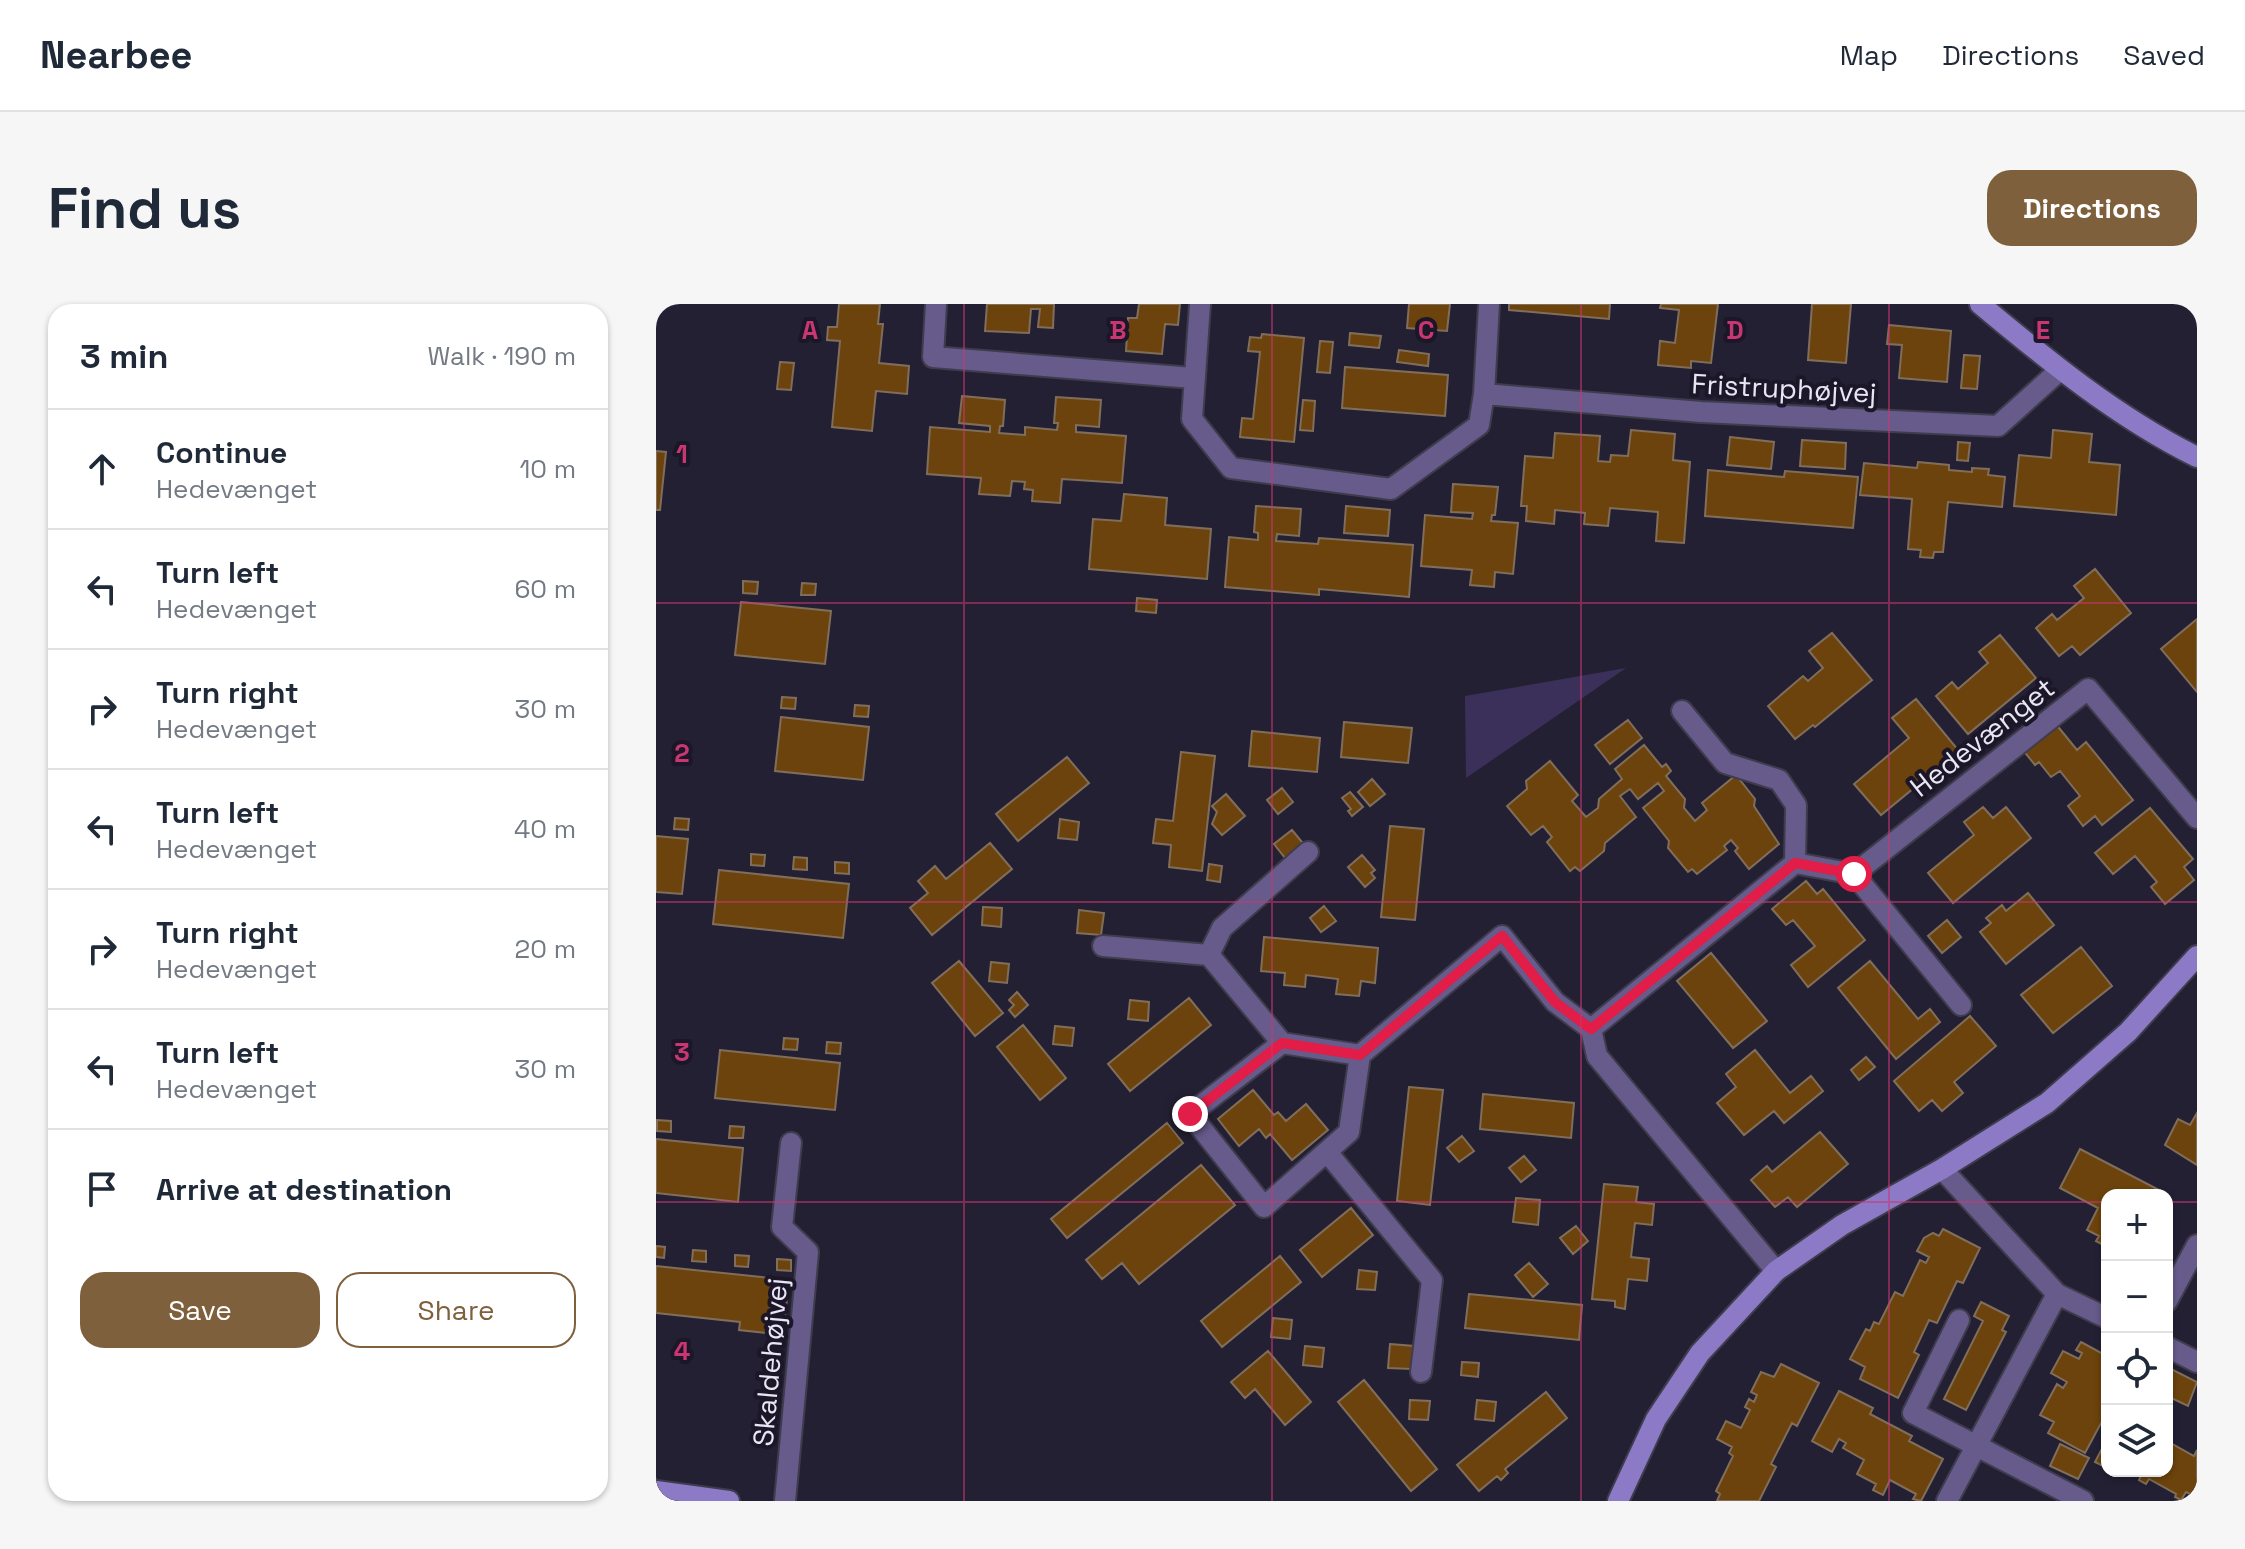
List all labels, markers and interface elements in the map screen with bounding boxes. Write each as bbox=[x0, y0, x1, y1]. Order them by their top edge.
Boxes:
text: Nearbee bbox=[40, 31, 193, 79]
text: Map bbox=[1840, 37, 1898, 73]
text: Directions bbox=[1942, 37, 2079, 73]
text: Saved bbox=[2123, 37, 2205, 73]
button: Directions bbox=[1987, 170, 2197, 246]
text: Find us bbox=[48, 173, 241, 244]
text: A bbox=[802, 313, 819, 347]
text: B bbox=[1109, 313, 1127, 347]
text: C bbox=[1418, 313, 1434, 347]
text: D bbox=[1726, 313, 1744, 347]
text: E bbox=[2036, 313, 2050, 347]
text: 3 min bbox=[80, 335, 168, 378]
text: Walk · 190 m bbox=[427, 339, 576, 373]
street label: Fristruphøjvej bbox=[1691, 365, 1877, 411]
text: Continue bbox=[156, 433, 287, 472]
text: 1 bbox=[676, 437, 688, 471]
icon: ahead bbox=[80, 447, 124, 491]
text: 10 m bbox=[519, 452, 576, 486]
text: Hedevænget bbox=[156, 472, 317, 506]
text: Turn left bbox=[156, 553, 279, 592]
icon: left bbox=[80, 567, 124, 611]
text: 60 m bbox=[514, 572, 576, 606]
text: Hedevænget bbox=[156, 592, 317, 626]
street label: Hedevænget bbox=[1903, 669, 2061, 805]
text: Turn right bbox=[156, 673, 299, 712]
icon: right bbox=[80, 687, 124, 731]
text: 30 m bbox=[515, 692, 576, 726]
text: Hedevænget bbox=[156, 712, 317, 746]
text: 2 bbox=[674, 736, 690, 770]
text: Turn left bbox=[156, 793, 279, 832]
icon: left bbox=[80, 807, 124, 851]
text: 40 m bbox=[514, 812, 576, 846]
text: Hedevænget bbox=[156, 832, 317, 866]
route start bbox=[1836, 856, 1872, 892]
text: Turn right bbox=[156, 913, 299, 952]
icon: right bbox=[80, 927, 124, 971]
text: 20 m bbox=[515, 932, 576, 966]
text: Hedevænget bbox=[156, 952, 317, 986]
text: Turn left bbox=[156, 1033, 279, 1072]
text: 3 bbox=[674, 1035, 690, 1069]
icon: left bbox=[80, 1047, 124, 1091]
text: 30 m bbox=[515, 1052, 576, 1086]
text: Hedevænget bbox=[156, 1072, 317, 1106]
route end bbox=[1172, 1096, 1208, 1132]
icon: arrive bbox=[80, 1167, 124, 1211]
text: Arrive at destination bbox=[156, 1170, 452, 1209]
map controls bbox=[2101, 1189, 2173, 1477]
button: + bbox=[2101, 1189, 2173, 1261]
button: − bbox=[2101, 1261, 2173, 1333]
button: Save bbox=[80, 1272, 320, 1348]
button: Share bbox=[336, 1272, 576, 1348]
street label: Skaldehøjvej bbox=[745, 1276, 795, 1448]
button: locate bbox=[2101, 1333, 2173, 1405]
text: 4 bbox=[674, 1334, 690, 1368]
button: layers bbox=[2101, 1405, 2173, 1477]

